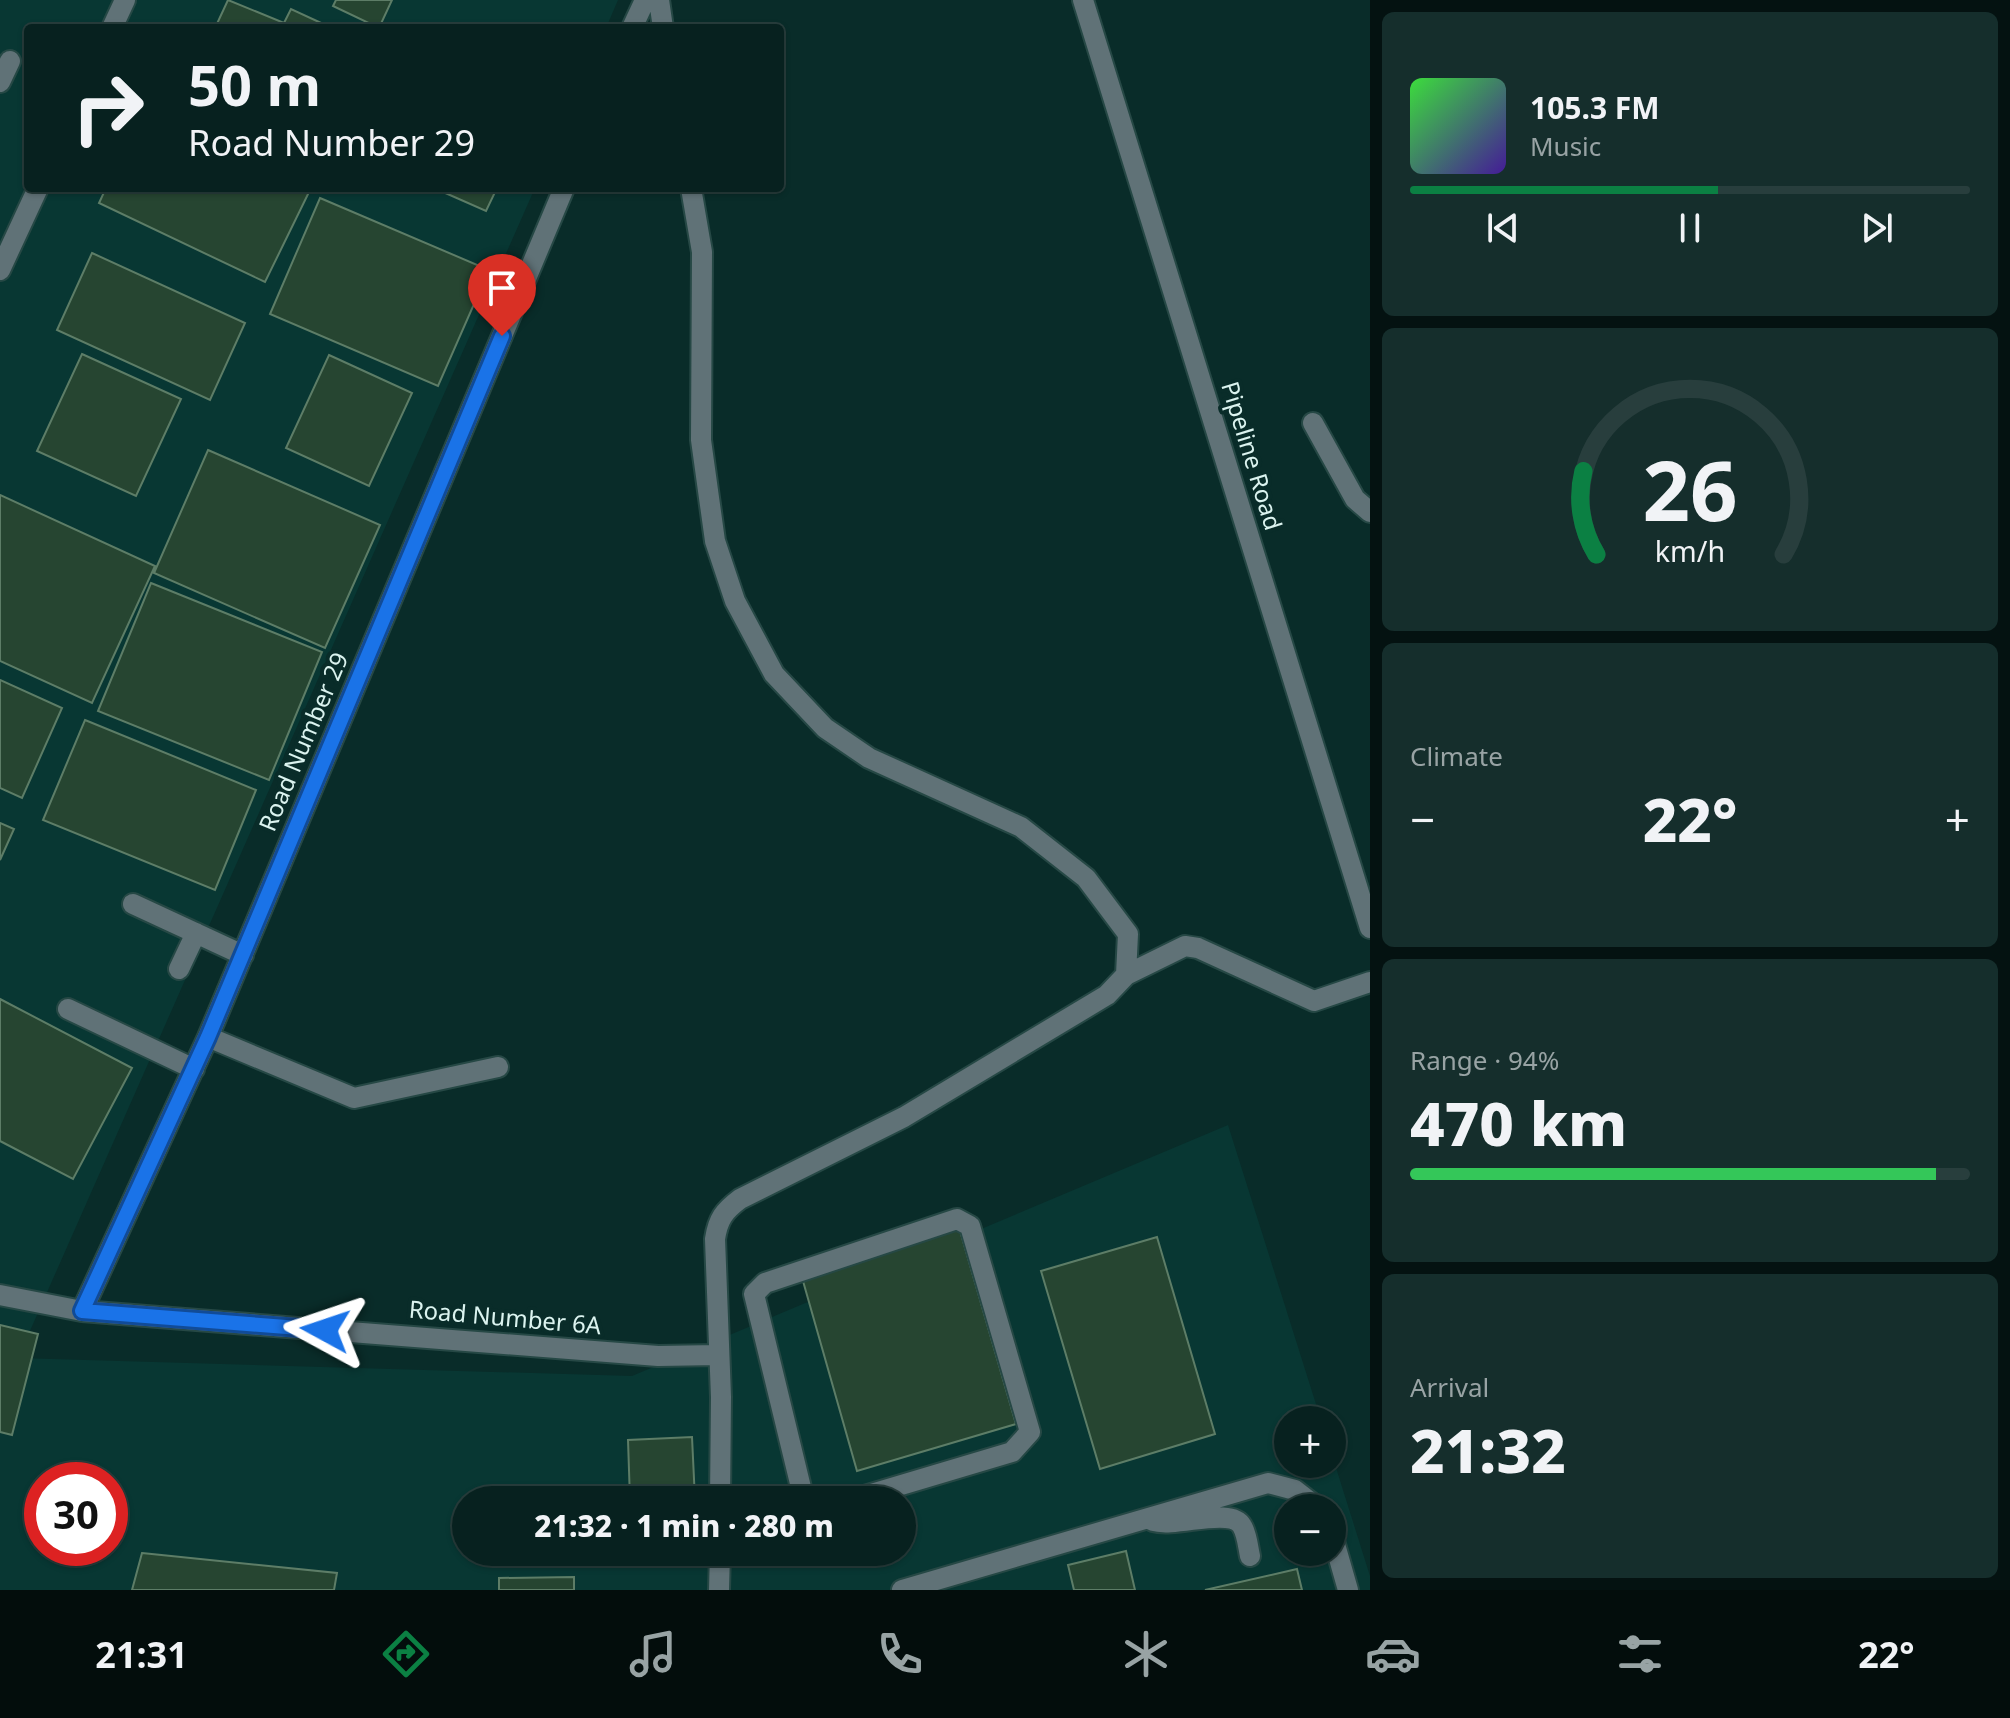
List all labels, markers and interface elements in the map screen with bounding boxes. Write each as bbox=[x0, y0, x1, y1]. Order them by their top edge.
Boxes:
text: 50 m bbox=[188, 46, 321, 122]
icon: right bbox=[56, 56, 160, 160]
text: 105.3 FM bbox=[1530, 87, 1660, 128]
text: Road Number 29 bbox=[188, 118, 475, 167]
text: Music bbox=[1530, 128, 1601, 164]
icon: previous bbox=[1481, 206, 1525, 250]
icon: pause bbox=[1668, 206, 1712, 250]
icon: next bbox=[1855, 206, 1899, 250]
pin bbox=[468, 254, 536, 336]
icon: arrive bbox=[480, 266, 524, 310]
street label: Pipeline Road bbox=[1214, 377, 1291, 534]
text: 26 bbox=[1642, 432, 1738, 545]
text: km/h bbox=[1655, 532, 1725, 571]
street label: Road Number 29 bbox=[250, 647, 355, 836]
text: Climate bbox=[1410, 738, 1503, 774]
text: 22° bbox=[1643, 778, 1737, 860]
text: − bbox=[1410, 789, 1435, 849]
text: + bbox=[1945, 789, 1970, 849]
text: Range · 94% bbox=[1410, 1042, 1559, 1078]
text: 470 km bbox=[1410, 1082, 1627, 1164]
position arrow bbox=[283, 1288, 367, 1372]
street label: Road Number 6A bbox=[408, 1292, 603, 1341]
text: Arrival bbox=[1410, 1369, 1489, 1405]
map controls bbox=[1274, 1406, 1346, 1566]
button: + bbox=[1274, 1406, 1346, 1478]
text: 21:32 bbox=[1410, 1409, 1566, 1491]
speed limit sign: 30 bbox=[24, 1462, 128, 1566]
button: − bbox=[1274, 1494, 1346, 1566]
text: 21:32 · 1 min · 280 m bbox=[534, 1505, 834, 1546]
icon: directions bbox=[378, 1626, 434, 1682]
icon: music bbox=[625, 1626, 681, 1682]
icon: phone bbox=[872, 1626, 928, 1682]
icon: climate bbox=[1118, 1626, 1174, 1682]
icon: car bbox=[1365, 1626, 1421, 1682]
icon: filters bbox=[1612, 1626, 1668, 1682]
text: 21:31 bbox=[95, 1630, 188, 1679]
text: 22° bbox=[1858, 1630, 1915, 1679]

